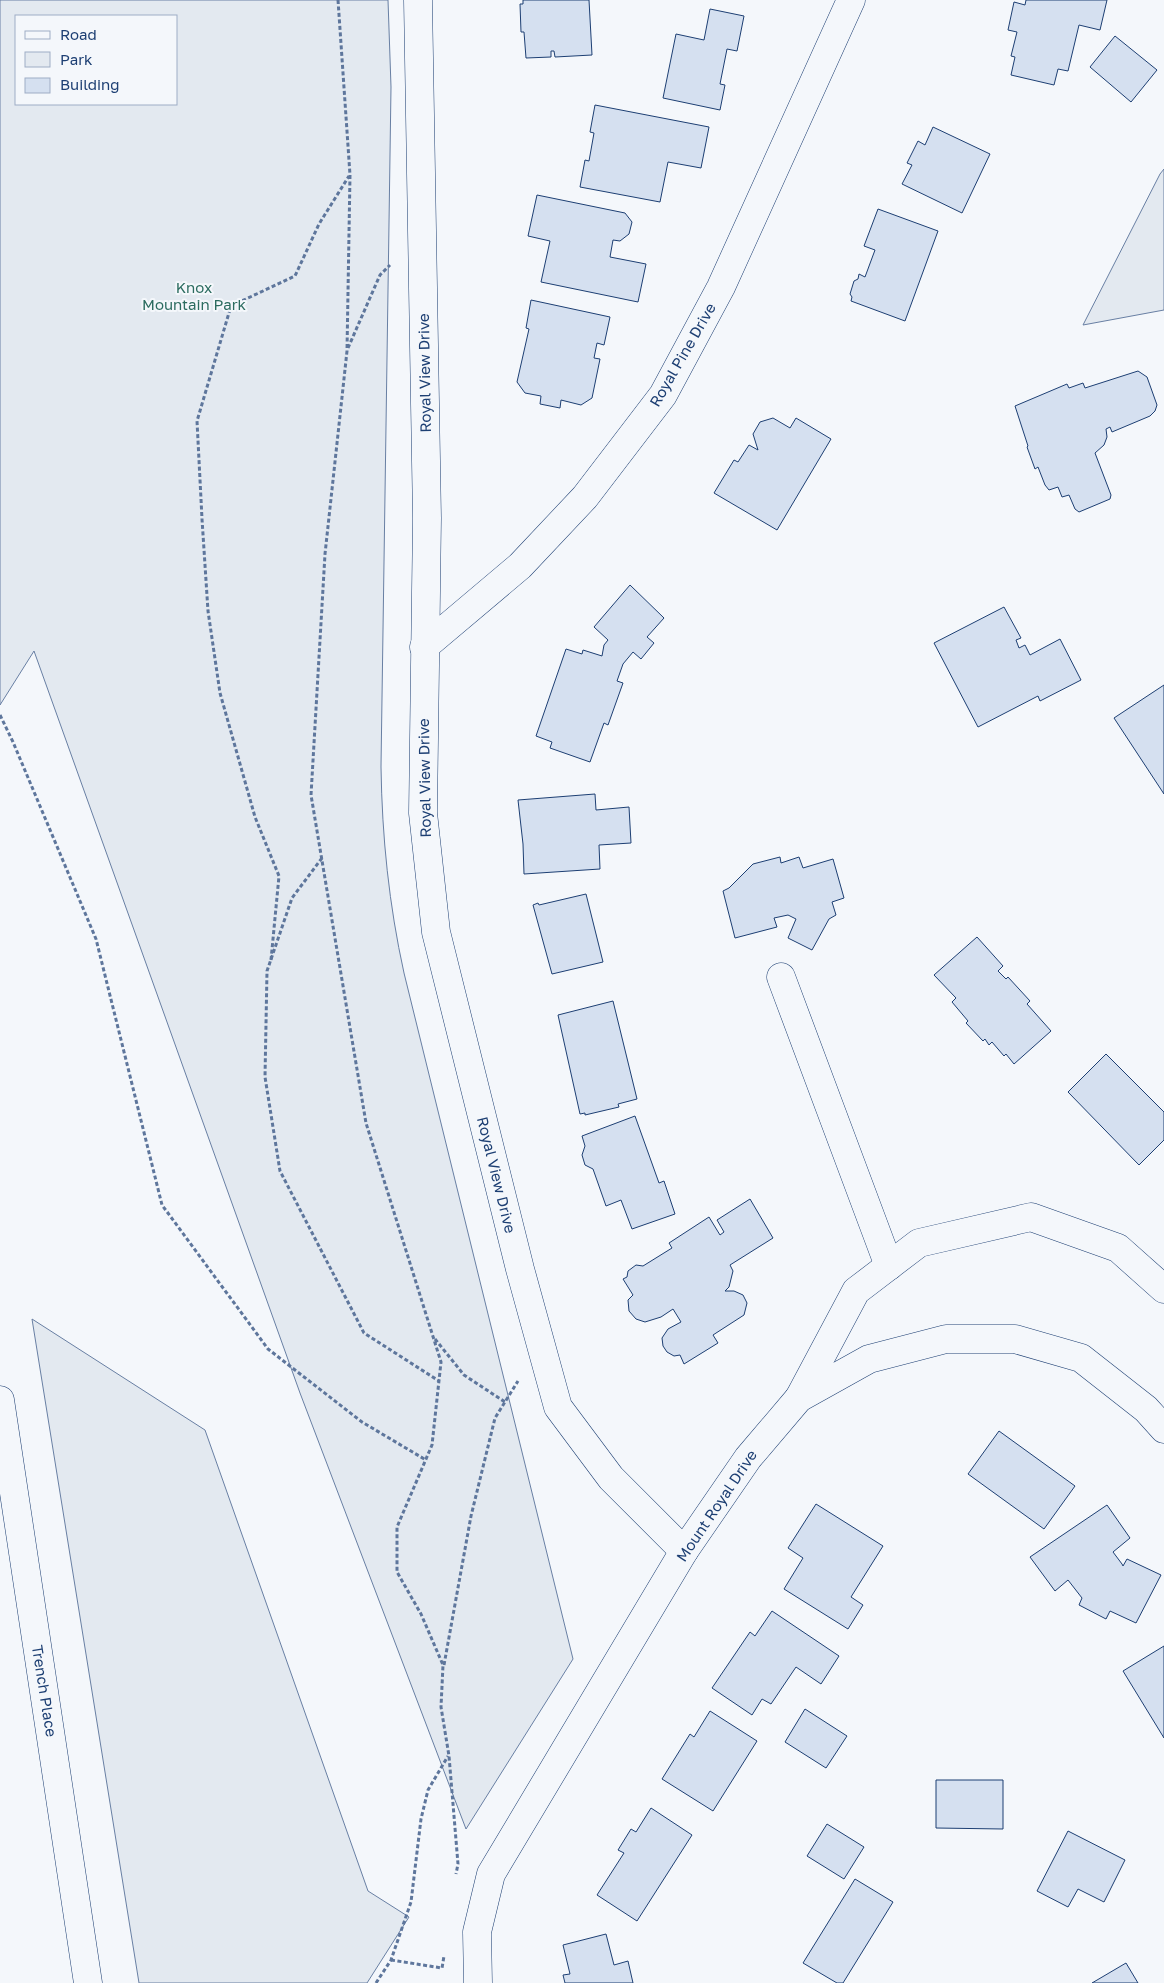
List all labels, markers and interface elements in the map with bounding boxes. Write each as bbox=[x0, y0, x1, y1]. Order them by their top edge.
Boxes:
legend bbox=[15, 15, 178, 105]
text: Road bbox=[60, 25, 97, 43]
text: Park bbox=[60, 50, 93, 68]
text: Building bbox=[60, 75, 120, 93]
park label: Knox Mountain Park bbox=[142, 278, 247, 313]
street label: Royal Pine Drive bbox=[645, 299, 719, 409]
street label: Royal View Drive bbox=[414, 313, 434, 433]
street label: Royal View Drive bbox=[414, 718, 434, 838]
street label: Royal View Drive bbox=[474, 1115, 520, 1235]
street label: Mount Royal Drive bbox=[672, 1446, 760, 1565]
street label: Trench Place bbox=[29, 1644, 61, 1738]

